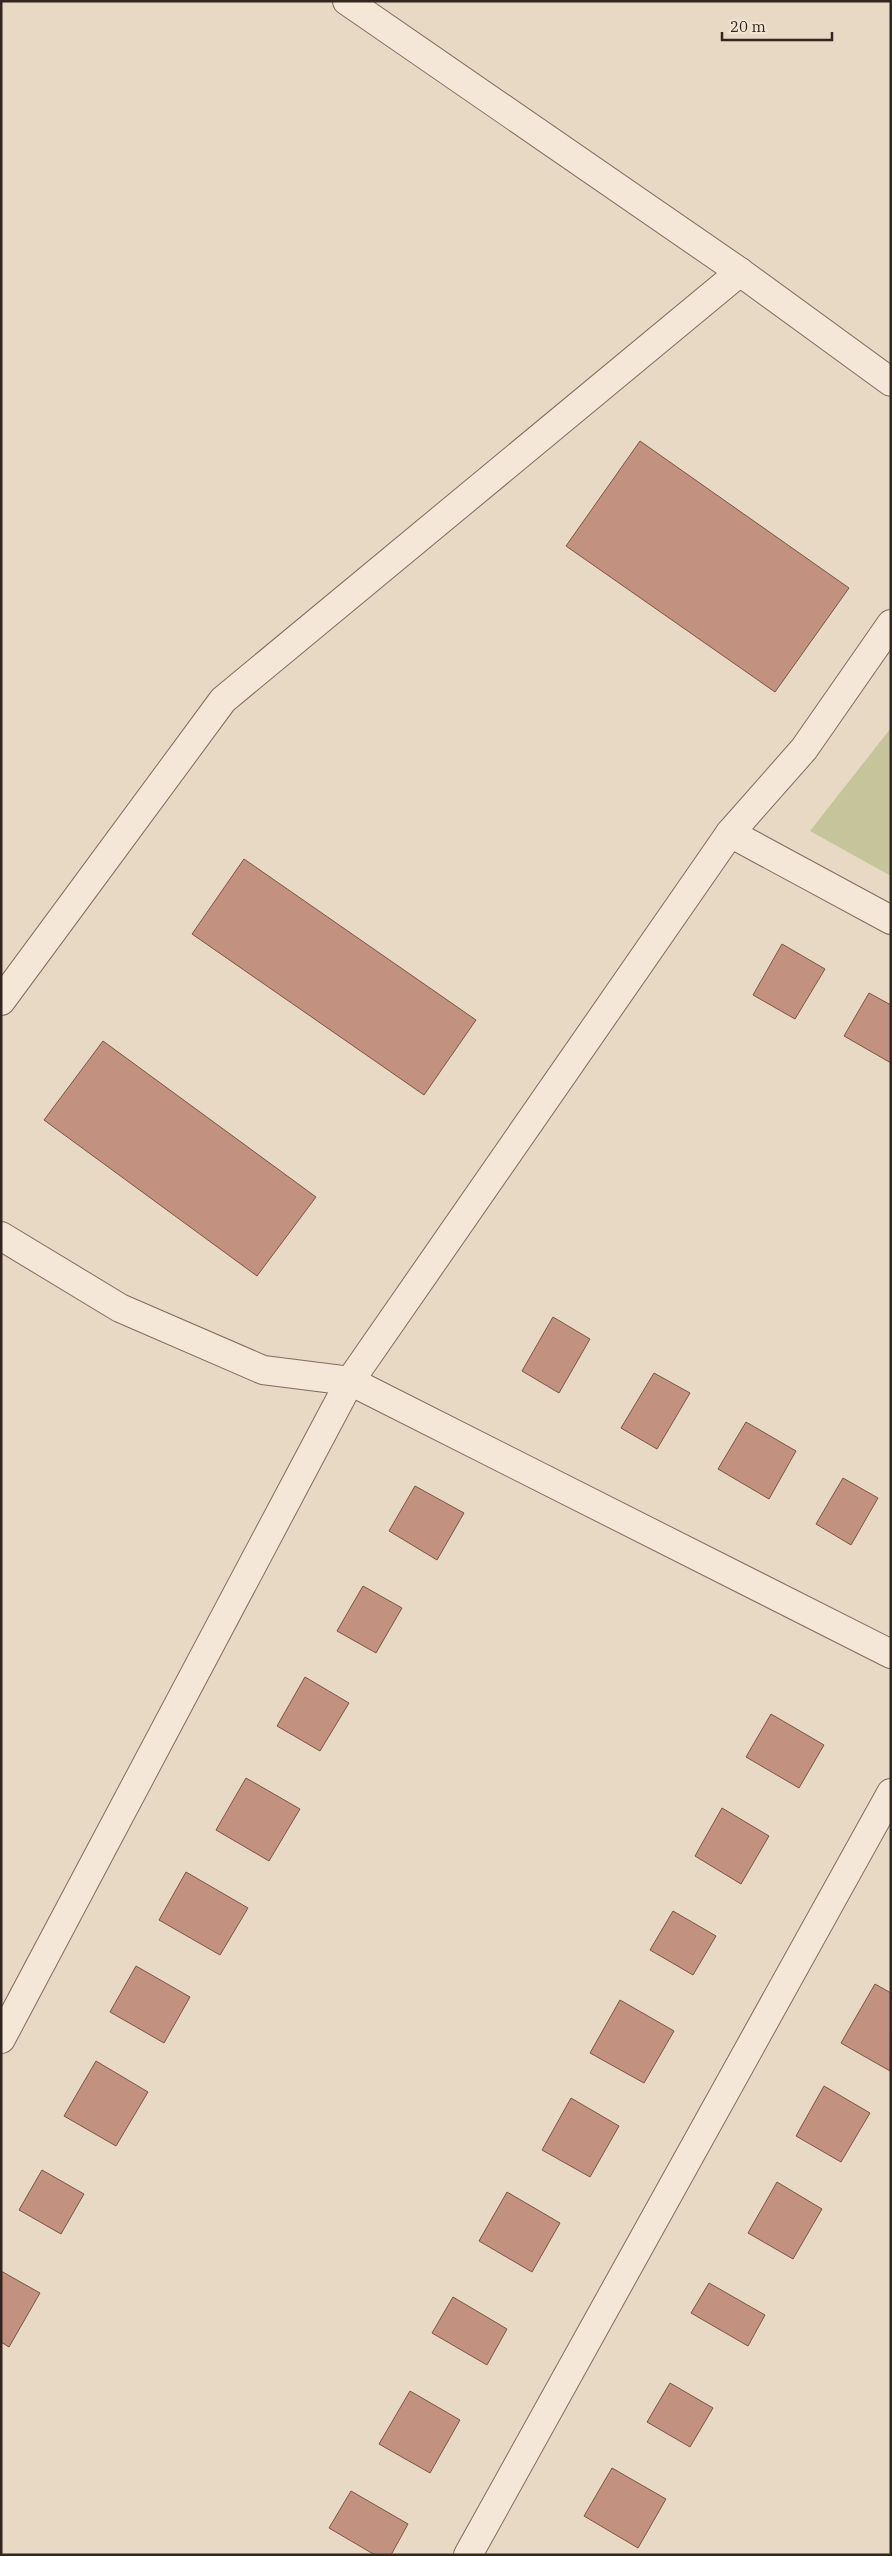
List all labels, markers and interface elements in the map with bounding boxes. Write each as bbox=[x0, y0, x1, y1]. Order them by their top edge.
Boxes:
scale bar bbox=[722, 10, 832, 42]
text: 20 m bbox=[730, 17, 766, 36]

